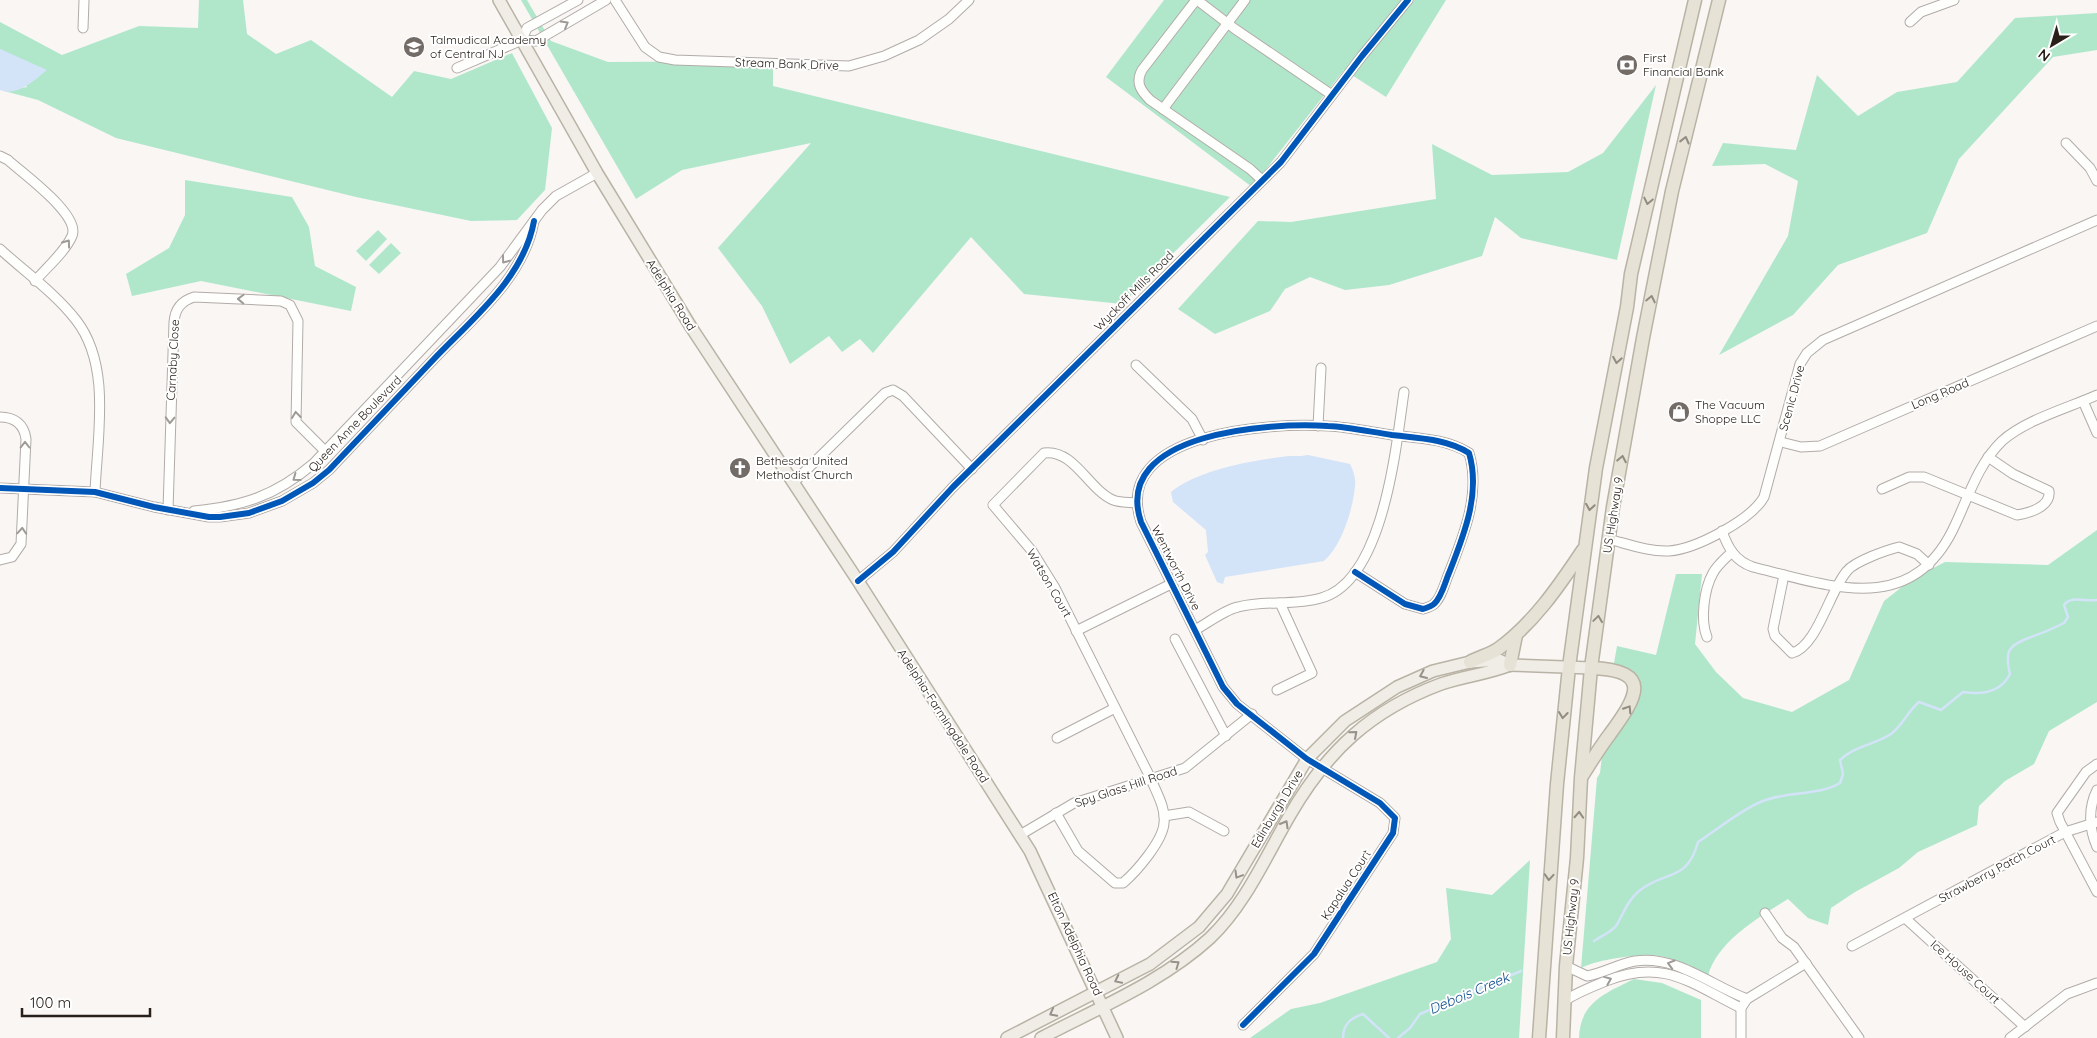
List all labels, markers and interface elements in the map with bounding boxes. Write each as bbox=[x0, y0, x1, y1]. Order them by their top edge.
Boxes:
north arrow bbox=[2027, 20, 2077, 70]
one-way arrow bbox=[559, 21, 568, 31]
place label: Talmudical Academy of Central NJ bbox=[430, 32, 546, 61]
school or university icon: Talmudical Academy of Central NJ bbox=[402, 35, 426, 59]
text: N bbox=[2034, 45, 2054, 66]
place label: First Financial Bank bbox=[1643, 50, 1724, 79]
bank icon: First Financial Bank bbox=[1615, 53, 1639, 77]
street label: Stream Bank Drive bbox=[735, 54, 840, 73]
one-way arrow bbox=[1679, 135, 1690, 144]
one-way arrow bbox=[1643, 196, 1654, 205]
one-way arrow bbox=[61, 239, 70, 249]
street label: Wyckoff Mills Road bbox=[1091, 248, 1177, 334]
one-way arrow bbox=[502, 254, 511, 264]
street label: Adelphia Road bbox=[643, 256, 699, 333]
one-way arrow bbox=[236, 293, 244, 304]
one-way arrow bbox=[1645, 294, 1656, 303]
street label: Carnaby Close bbox=[163, 319, 182, 401]
one-way arrow bbox=[1613, 356, 1623, 365]
street label: Scenic Drive bbox=[1776, 363, 1808, 432]
street label: Queen Anne Boulevard bbox=[305, 372, 405, 475]
street label: Long Road bbox=[1909, 375, 1971, 412]
place label: The Vacuum Shoppe LLC bbox=[1695, 397, 1765, 426]
shop icon: The Vacuum Shoppe LLC bbox=[1667, 400, 1691, 424]
one-way arrow bbox=[291, 410, 302, 418]
one-way arrow bbox=[165, 417, 176, 425]
one-way arrow bbox=[20, 440, 30, 448]
place label: Bethesda United Methodist Church bbox=[756, 453, 853, 482]
one-way arrow bbox=[1617, 454, 1627, 463]
church icon: Bethesda United Methodist Church bbox=[728, 456, 752, 480]
one-way arrow bbox=[292, 472, 302, 481]
street label: US Highway 9 bbox=[1599, 475, 1626, 554]
one-way arrow bbox=[1586, 503, 1596, 511]
street label: Wentworth Drive bbox=[1149, 523, 1204, 613]
one-way arrow bbox=[17, 526, 28, 534]
street label: Watson Court bbox=[1024, 546, 1075, 620]
one-way arrow bbox=[1592, 615, 1602, 624]
street label: Adelphia-Farmingdale Road bbox=[895, 646, 992, 785]
one-way arrow bbox=[1419, 669, 1428, 680]
one-way arrow bbox=[1622, 705, 1631, 714]
one-way arrow bbox=[1558, 712, 1569, 720]
one-way arrow bbox=[1349, 731, 1358, 740]
street label: Spy Glass Hill Road bbox=[1073, 763, 1179, 810]
street label: Edinburgh Drive bbox=[1247, 767, 1306, 851]
one-way arrow bbox=[1574, 811, 1584, 818]
one-way arrow bbox=[1278, 820, 1288, 829]
street label: Strawberry Patch Court bbox=[1936, 831, 2058, 906]
street label: Kapalua Court bbox=[1317, 847, 1374, 923]
one-way arrow bbox=[1235, 869, 1245, 878]
one-way arrow bbox=[1544, 874, 1555, 882]
street label: US Highway 9 bbox=[1559, 878, 1582, 956]
street label: Elton Adelphia Road bbox=[1045, 890, 1106, 998]
street label: Ice House Court bbox=[1928, 937, 2003, 1007]
one-way arrow bbox=[1667, 960, 1675, 970]
one-way arrow bbox=[1170, 961, 1180, 970]
water label: Debois Creek bbox=[1426, 967, 1513, 1018]
one-way arrow bbox=[1114, 973, 1123, 984]
one-way arrow bbox=[1603, 976, 1612, 987]
scale bar bbox=[22, 986, 150, 1018]
text: 100 m bbox=[30, 993, 71, 1012]
one-way arrow bbox=[1049, 1007, 1058, 1017]

